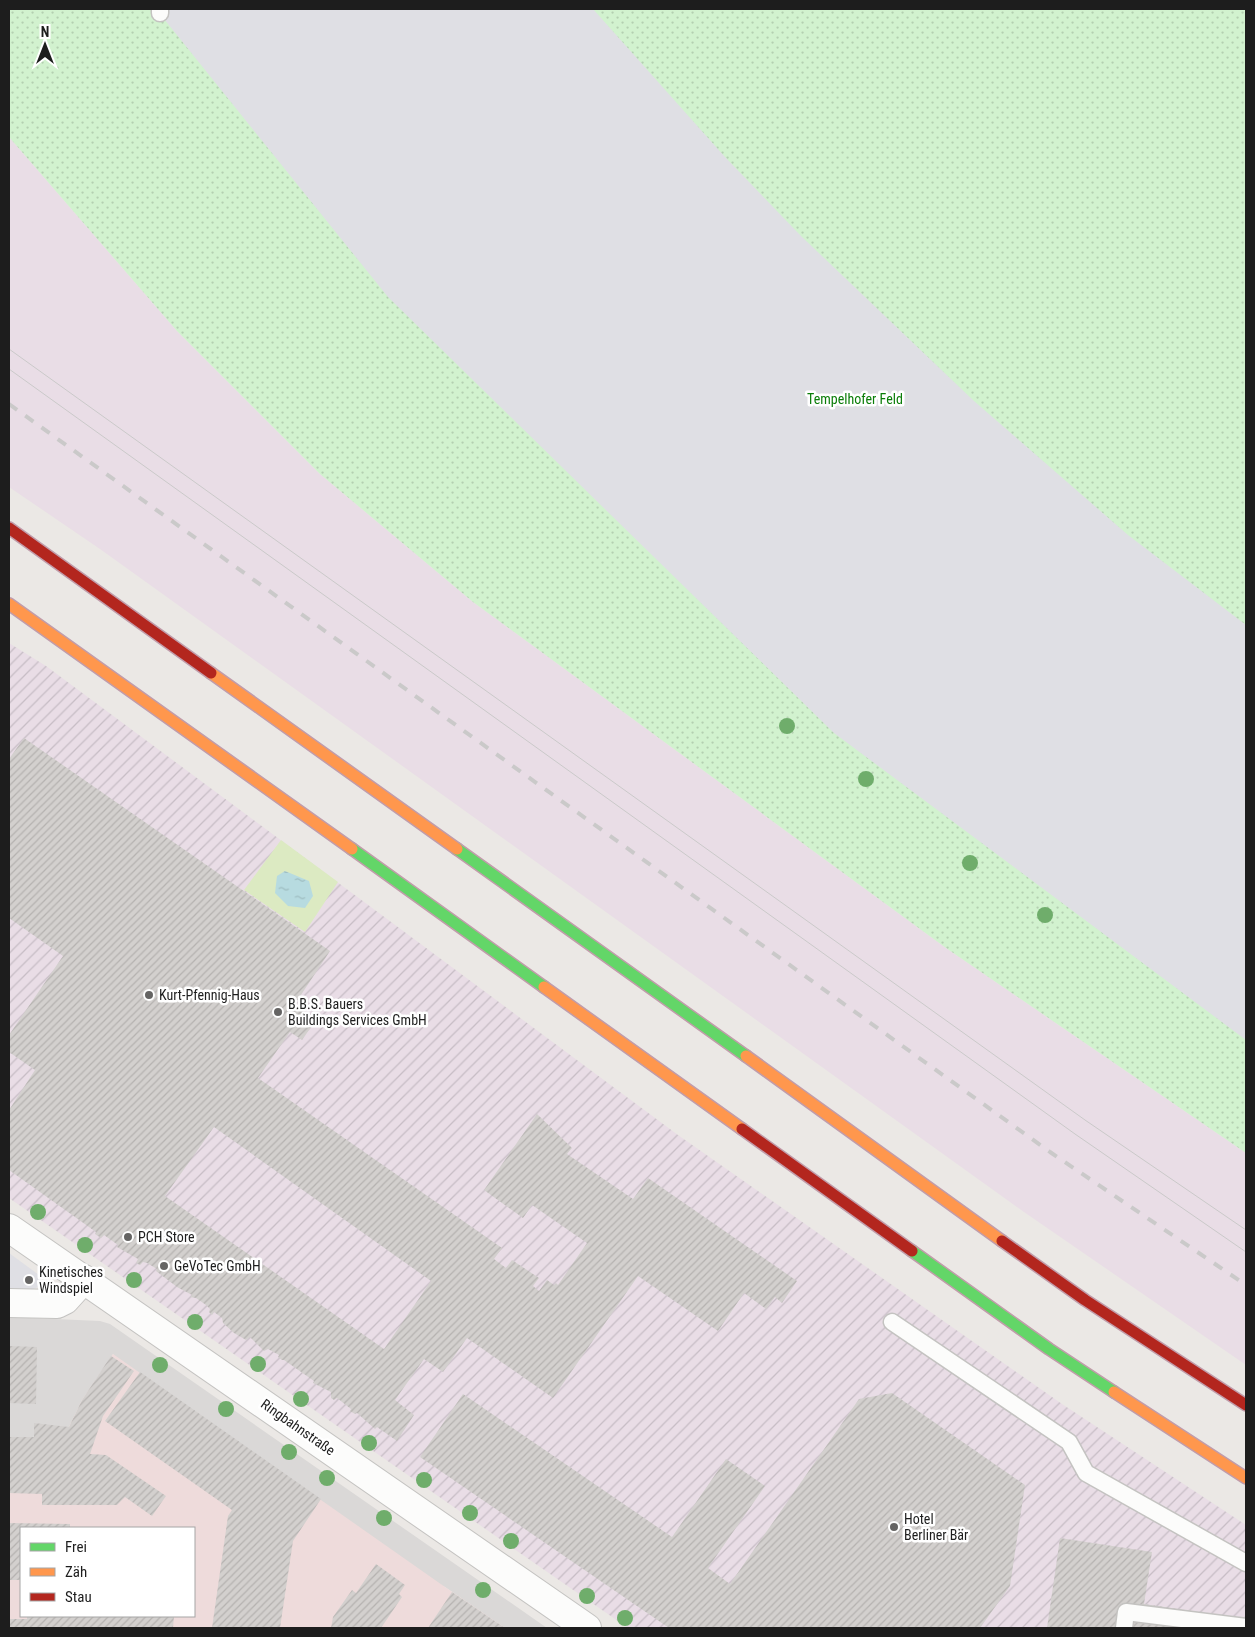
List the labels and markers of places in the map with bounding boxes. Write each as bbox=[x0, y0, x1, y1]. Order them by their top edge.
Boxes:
place label: Kurt-Pfennig-Haus bbox=[159, 987, 260, 1003]
marker: Kurt-Pfennig-Haus bbox=[143, 989, 155, 1001]
place label: B.B.S. Bauers Buildings Services GmbH bbox=[288, 996, 427, 1028]
marker: B.B.S. Bauers Buildings Services GmbH bbox=[272, 1006, 284, 1018]
place label: PCH Store bbox=[138, 1229, 195, 1245]
marker: PCH Store bbox=[122, 1231, 134, 1243]
place label: GeVoTec GmbH bbox=[174, 1258, 261, 1274]
marker: GeVoTec GmbH bbox=[158, 1260, 170, 1272]
place label: Kinetisches Windspiel bbox=[39, 1264, 103, 1296]
marker: Kinetisches Windspiel bbox=[23, 1274, 35, 1286]
place label: Hotel Berliner Bär bbox=[904, 1511, 968, 1543]
marker: Hotel Berliner Bär bbox=[888, 1521, 900, 1533]

